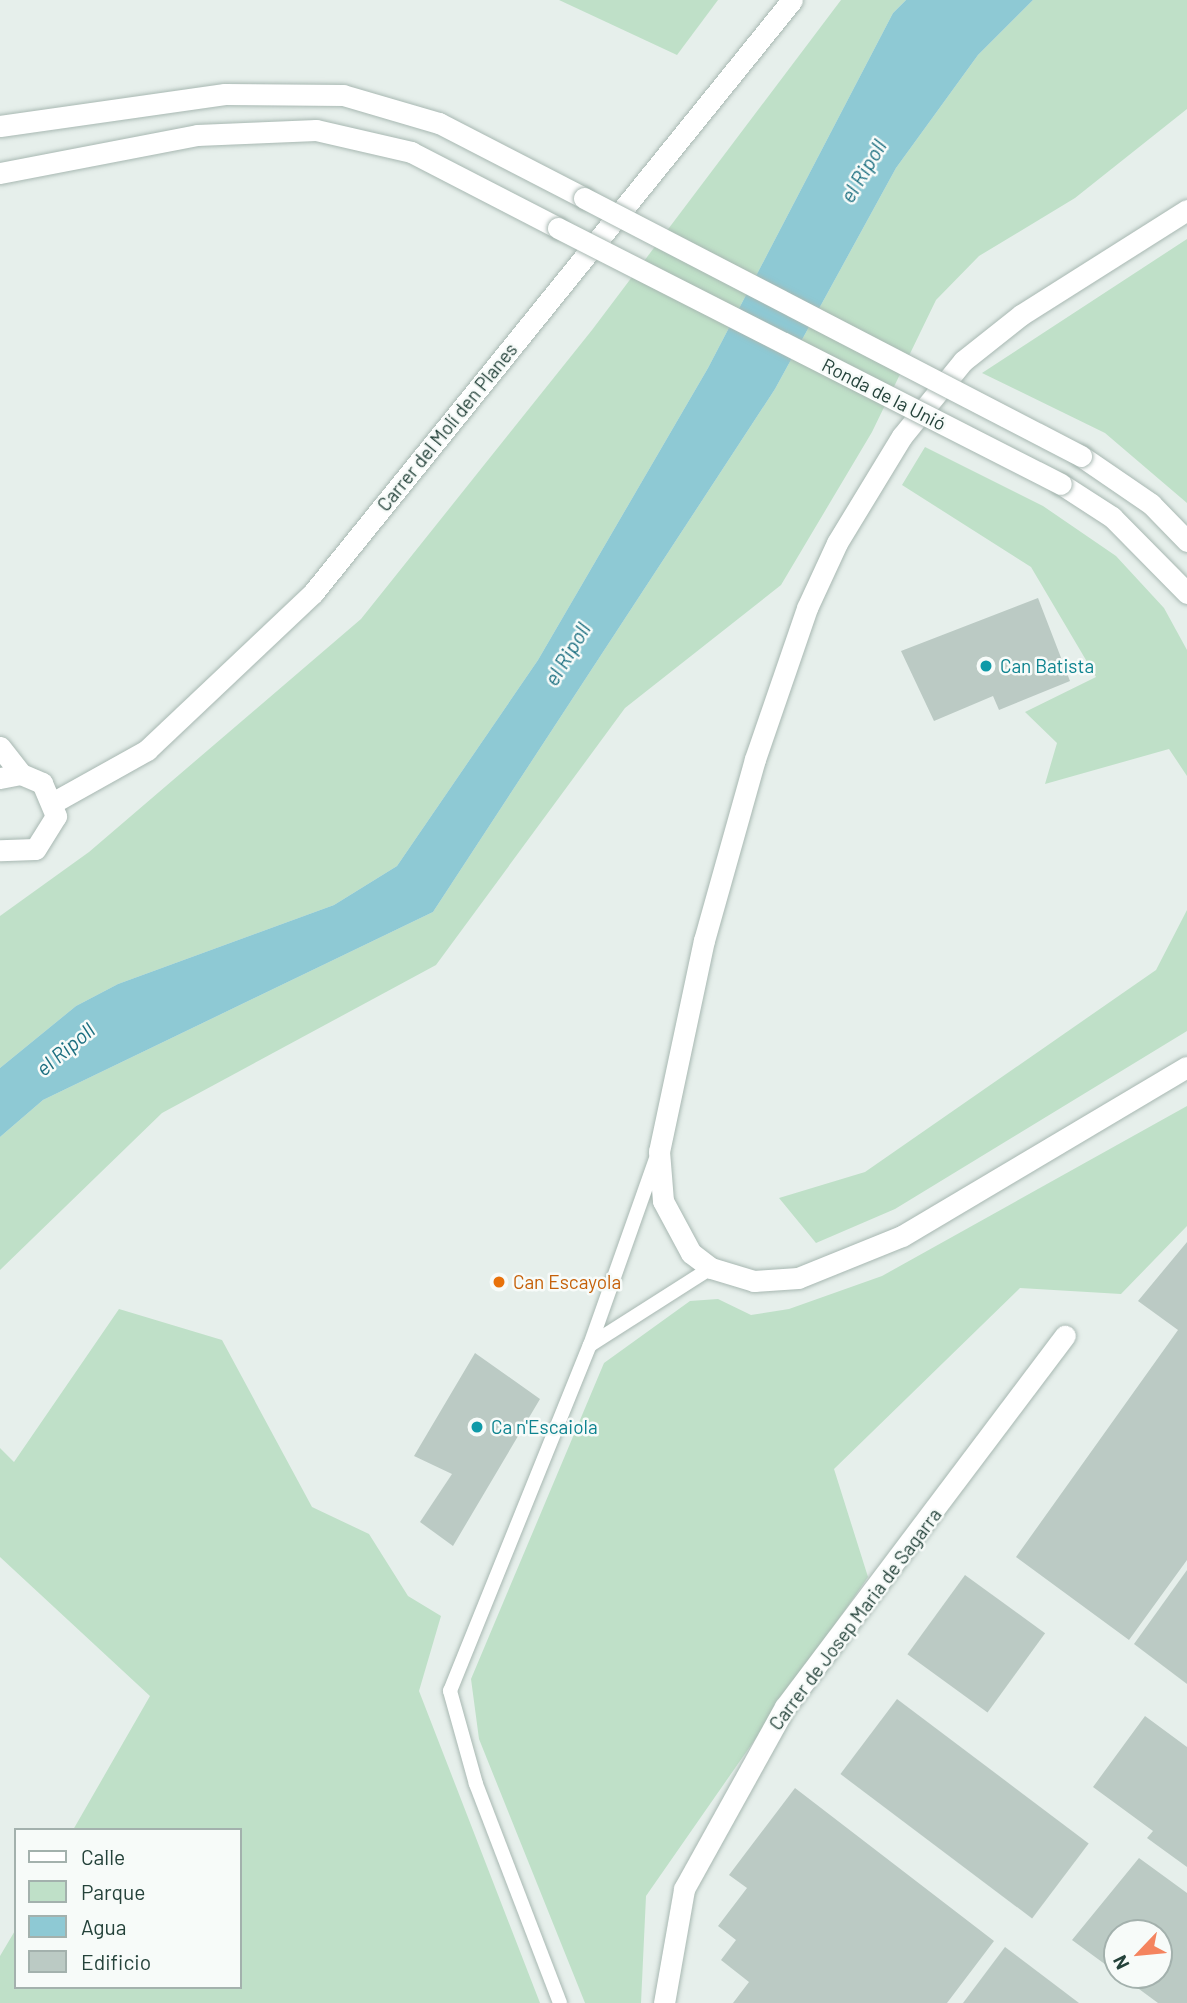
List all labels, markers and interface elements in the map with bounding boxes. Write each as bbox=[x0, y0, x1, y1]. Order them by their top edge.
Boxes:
water label: el Ripoll bbox=[834, 135, 892, 207]
street label: Carrer del Molí den Planes bbox=[372, 338, 522, 516]
street label: Ronda de la Unió bbox=[818, 353, 950, 435]
water label: el Ripoll bbox=[538, 618, 596, 690]
place label: Can Batista bbox=[1000, 655, 1094, 677]
marker: Can Batista bbox=[978, 658, 994, 674]
water label: el Ripoll bbox=[31, 1017, 99, 1081]
place label: Can Escayola bbox=[513, 1271, 621, 1293]
marker: Can Escayola bbox=[491, 1274, 507, 1290]
place label: Ca n'Escaiola bbox=[491, 1416, 598, 1438]
marker: Ca n'Escaiola bbox=[469, 1419, 485, 1435]
street label: Carrer de Josep Maria de Sagarra bbox=[764, 1504, 946, 1734]
legend bbox=[14, 1828, 242, 1989]
text: Calle bbox=[81, 1844, 125, 1869]
text: Parque bbox=[81, 1879, 146, 1904]
text: Agua bbox=[81, 1914, 127, 1939]
north arrow bbox=[1103, 1919, 1173, 1989]
text: Edificio bbox=[81, 1949, 151, 1974]
text: N bbox=[1107, 1952, 1134, 1973]

